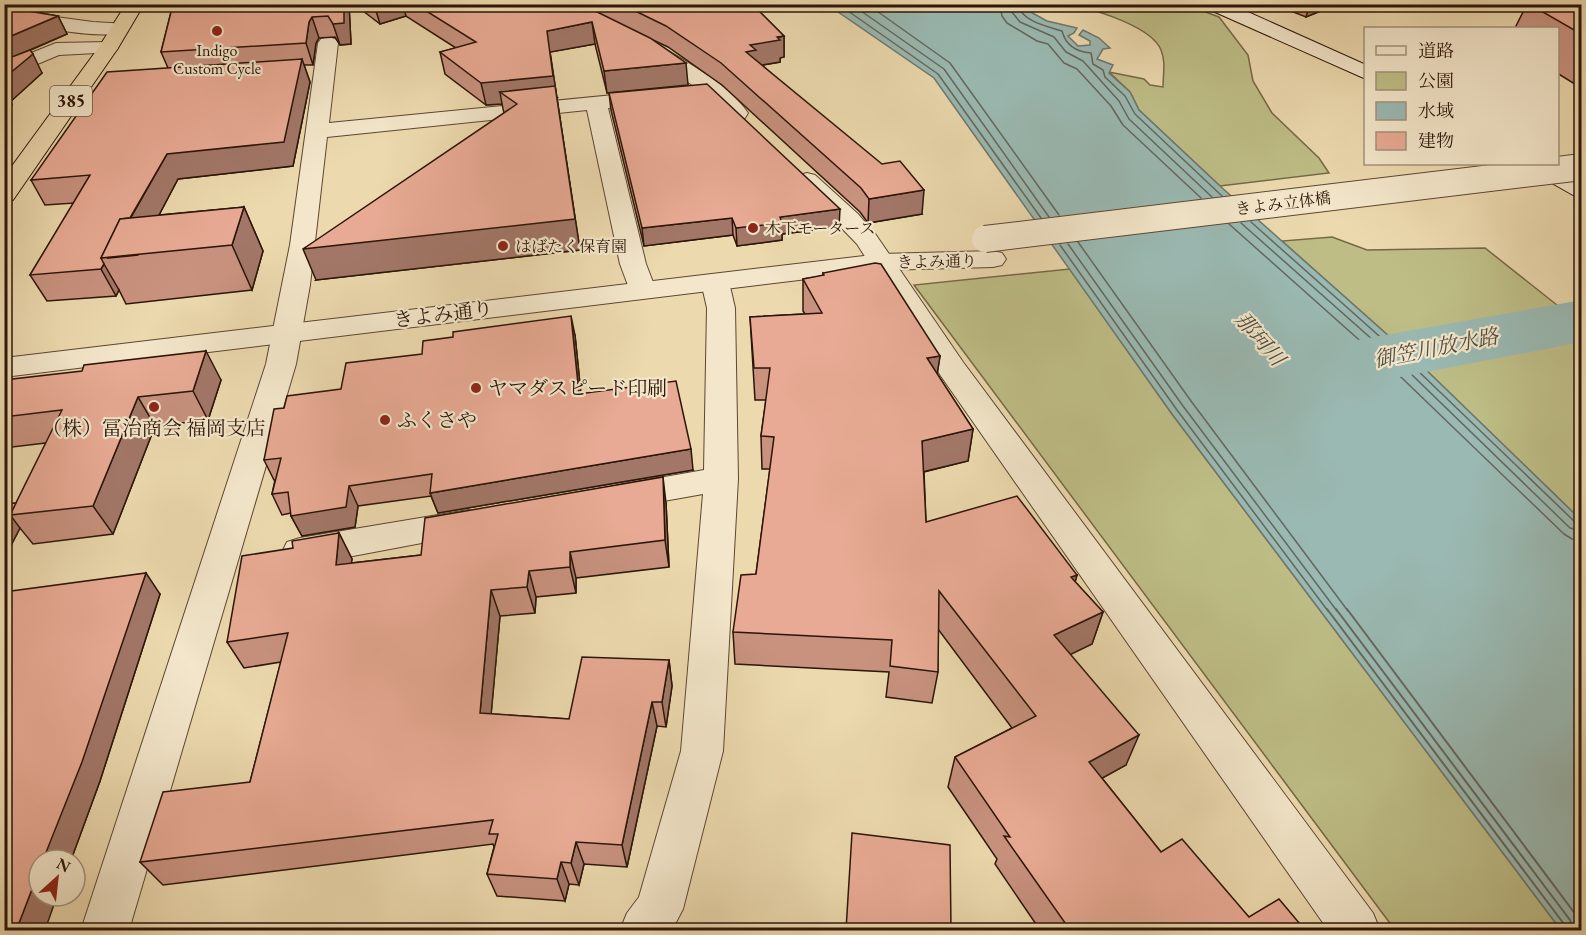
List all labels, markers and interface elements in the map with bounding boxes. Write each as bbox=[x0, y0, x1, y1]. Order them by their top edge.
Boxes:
marker: Indigo Custom Cycle bbox=[210, 24, 224, 38]
legend bbox=[1364, 27, 1559, 165]
text: 道路 bbox=[1418, 39, 1454, 62]
place label: Indigo Custom Cycle bbox=[173, 40, 261, 79]
text: 公園 bbox=[1418, 69, 1454, 92]
road number: 385 bbox=[50, 86, 92, 116]
text: 水域 bbox=[1418, 99, 1454, 122]
text: 建物 bbox=[1418, 129, 1454, 152]
street label: きよみ立体橋 bbox=[1234, 187, 1332, 220]
place label: 木下モータース bbox=[765, 218, 876, 239]
marker: 木下モータース bbox=[746, 221, 760, 235]
place label: はばたく保育園 bbox=[515, 236, 627, 257]
marker: はばたく保育園 bbox=[496, 239, 510, 253]
street label: きよみ通り bbox=[897, 250, 977, 273]
street label: きよみ通り bbox=[392, 295, 494, 333]
water label: 那珂川 bbox=[1230, 306, 1293, 373]
water label: 御笠川放水路 bbox=[1371, 322, 1502, 373]
place label: ヤマダスピード印刷 bbox=[488, 375, 667, 401]
marker: ヤマダスピード印刷 bbox=[469, 381, 483, 395]
marker: （株）冨治商会 福岡支店 bbox=[147, 400, 161, 414]
place label: ふくさや bbox=[397, 407, 477, 433]
marker: ふくさや bbox=[378, 413, 392, 427]
place label: （株）冨治商会 福岡支店 bbox=[42, 415, 266, 441]
north arrow bbox=[27, 848, 87, 908]
text: N bbox=[53, 853, 74, 877]

